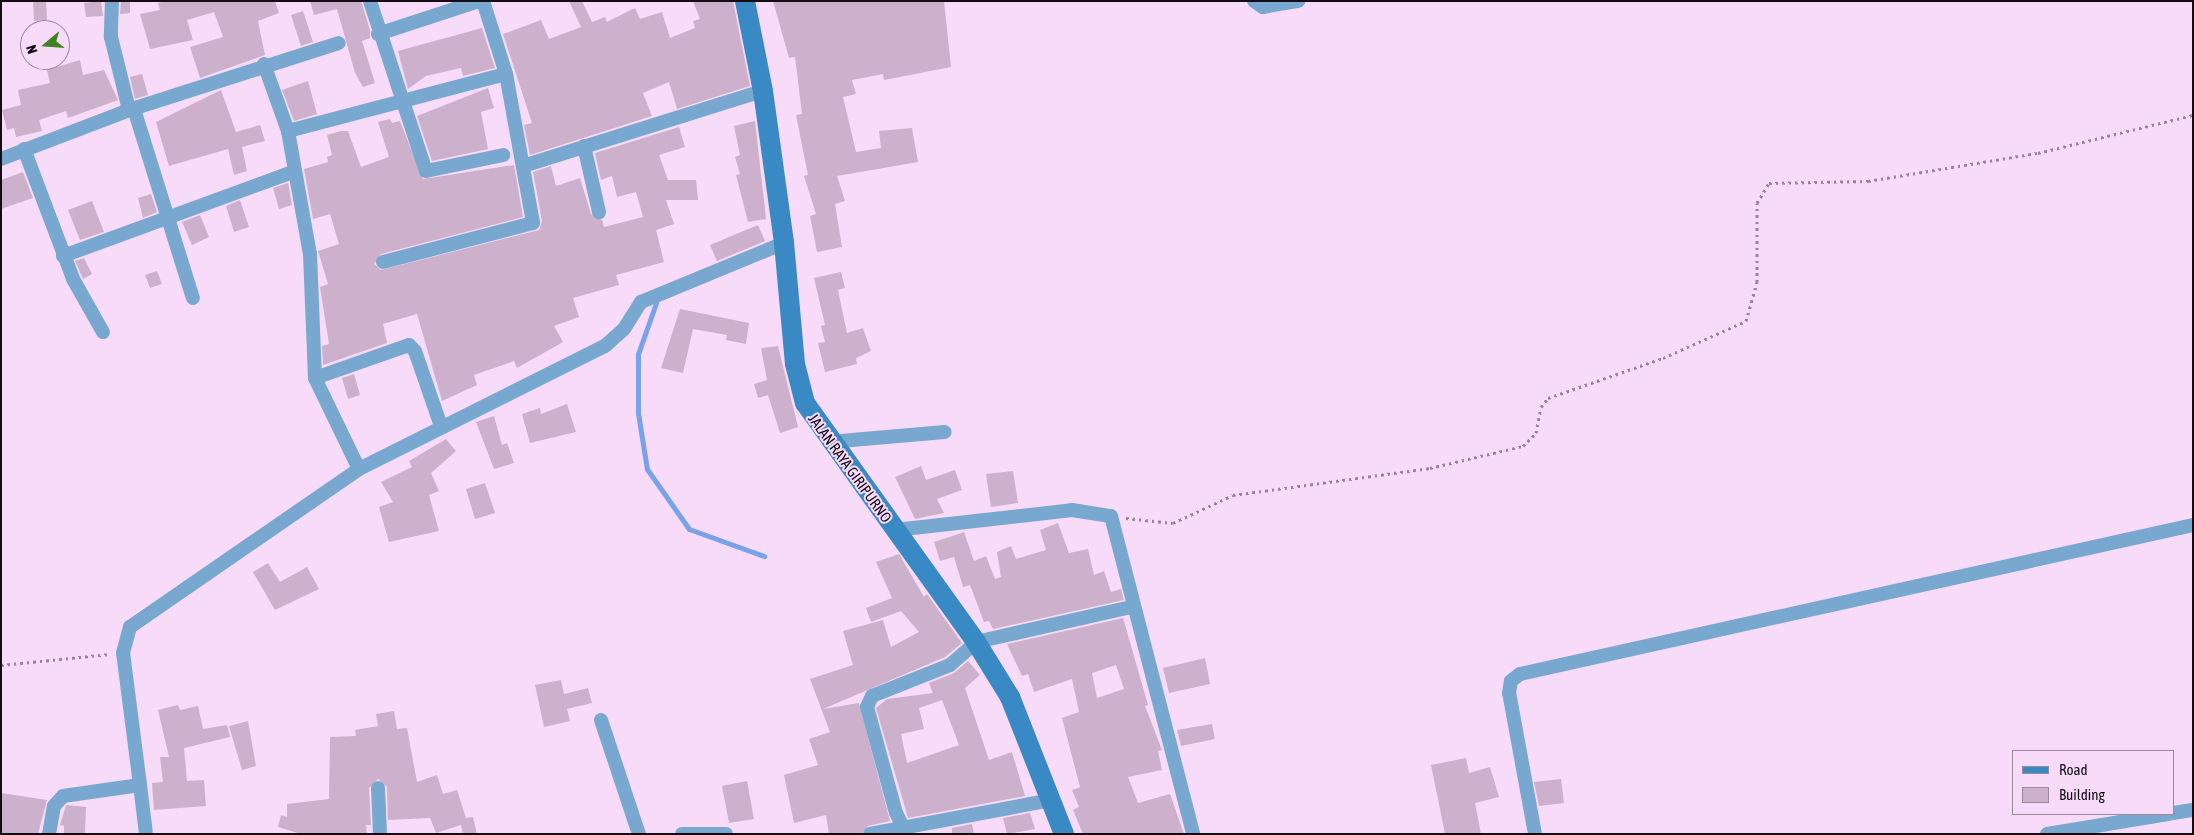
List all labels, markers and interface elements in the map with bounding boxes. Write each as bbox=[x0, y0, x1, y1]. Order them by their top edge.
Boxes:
north arrow bbox=[20, 20, 70, 70]
text: N bbox=[23, 43, 41, 56]
street label: JALAN RAYA GIRIPURNO bbox=[804, 410, 896, 526]
legend bbox=[2012, 750, 2174, 815]
text: Road bbox=[2059, 761, 2088, 778]
text: Building bbox=[2059, 786, 2105, 803]

